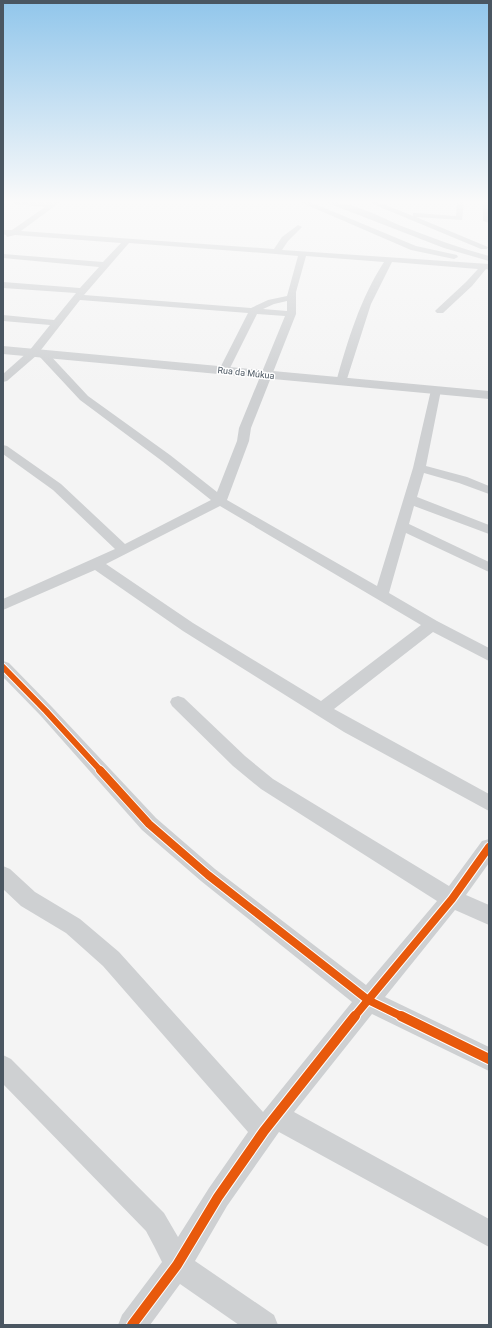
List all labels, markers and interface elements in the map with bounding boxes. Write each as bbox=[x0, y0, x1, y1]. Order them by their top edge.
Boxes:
street label: Rua da Múkua bbox=[217, 365, 275, 381]

